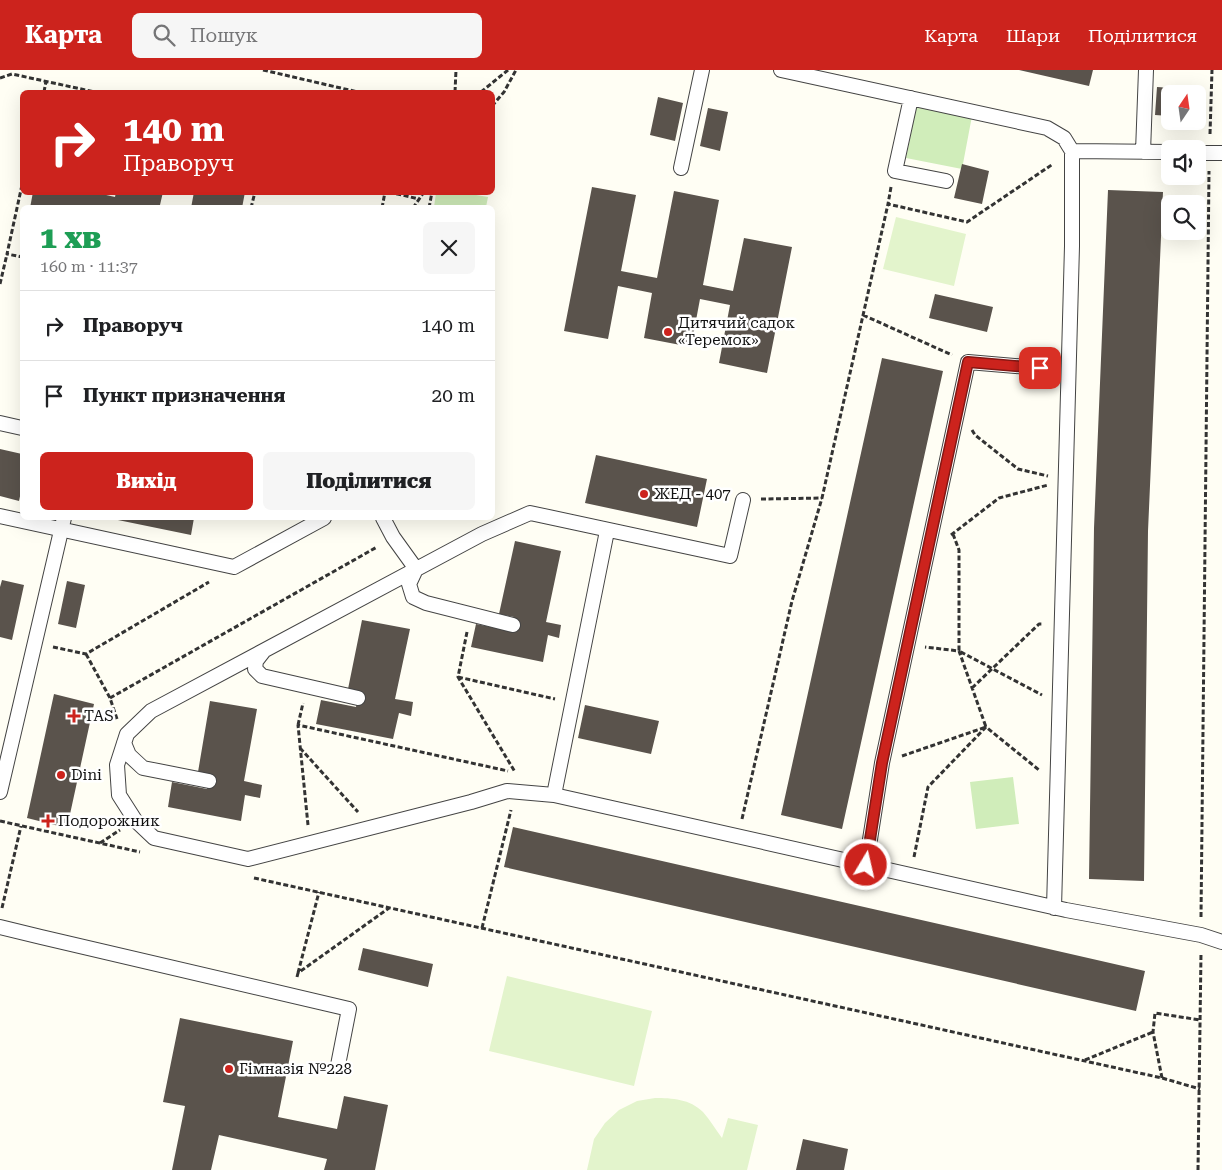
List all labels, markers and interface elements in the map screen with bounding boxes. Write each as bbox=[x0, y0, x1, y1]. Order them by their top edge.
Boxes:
search box bbox=[132, 13, 482, 58]
text: Карта bbox=[25, 21, 102, 49]
icon: search bbox=[150, 21, 178, 49]
text: Пошук bbox=[190, 24, 258, 47]
text: Карта bbox=[924, 25, 978, 46]
text: Шари bbox=[1006, 25, 1060, 46]
text: Поділитися bbox=[1088, 25, 1197, 46]
north arrow bbox=[1161, 85, 1206, 130]
map controls bbox=[1161, 85, 1206, 240]
text: 140 m bbox=[123, 109, 224, 150]
icon: right bbox=[40, 110, 105, 175]
button: sound bbox=[1161, 140, 1206, 185]
text: Праворуч bbox=[123, 151, 234, 176]
button: search bbox=[1161, 195, 1206, 240]
text: 1 хв bbox=[40, 220, 101, 255]
button: close bbox=[423, 222, 475, 274]
text: 160 m · 11:37 bbox=[40, 257, 138, 276]
icon: right bbox=[40, 312, 68, 340]
text: Праворуч bbox=[83, 314, 183, 337]
text: 140 m bbox=[421, 314, 475, 337]
place label: Дитячий садок «Теремок» bbox=[678, 314, 796, 349]
marker: Дитячий садок «Теремок» bbox=[662, 326, 674, 338]
pin bbox=[1019, 347, 1061, 389]
icon: arrive bbox=[1026, 354, 1054, 382]
icon: arrive bbox=[40, 382, 68, 410]
text: Пункт призначення bbox=[83, 384, 285, 407]
text: 20 m bbox=[432, 384, 475, 407]
button: Вихід bbox=[40, 452, 253, 510]
button: Поділитися bbox=[263, 452, 475, 510]
place label: ЖЕД - 407 bbox=[654, 485, 731, 503]
marker: ЖЕД - 407 bbox=[638, 488, 650, 500]
place label: TAS bbox=[84, 707, 114, 725]
marker: TAS bbox=[68, 710, 80, 722]
place label: Dini bbox=[71, 766, 102, 784]
marker: Dini bbox=[55, 769, 67, 781]
place label: Подорожник bbox=[58, 812, 160, 830]
marker: Подорожник bbox=[42, 815, 54, 827]
position arrow bbox=[839, 838, 891, 890]
place label: Гімназія №228 bbox=[239, 1060, 352, 1078]
marker: Гімназія №228 bbox=[223, 1063, 235, 1075]

